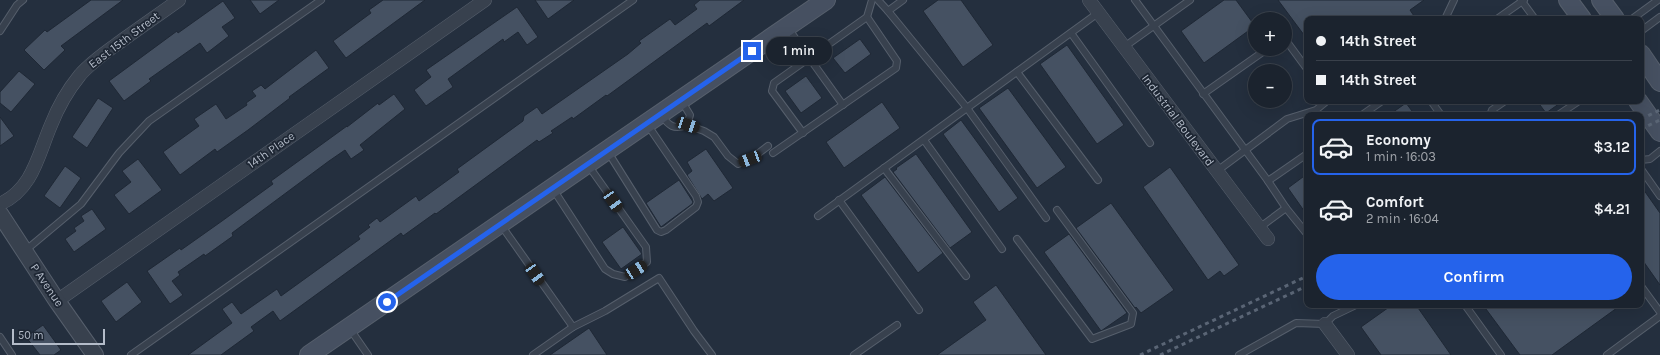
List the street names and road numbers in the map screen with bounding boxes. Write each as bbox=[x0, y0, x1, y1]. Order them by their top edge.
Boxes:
street label: East 15th Street bbox=[86, 8, 163, 71]
street label: Industrial Boulevard bbox=[1139, 71, 1217, 169]
street label: 14th Place bbox=[245, 129, 297, 171]
street label: P Avenue bbox=[28, 261, 66, 309]

